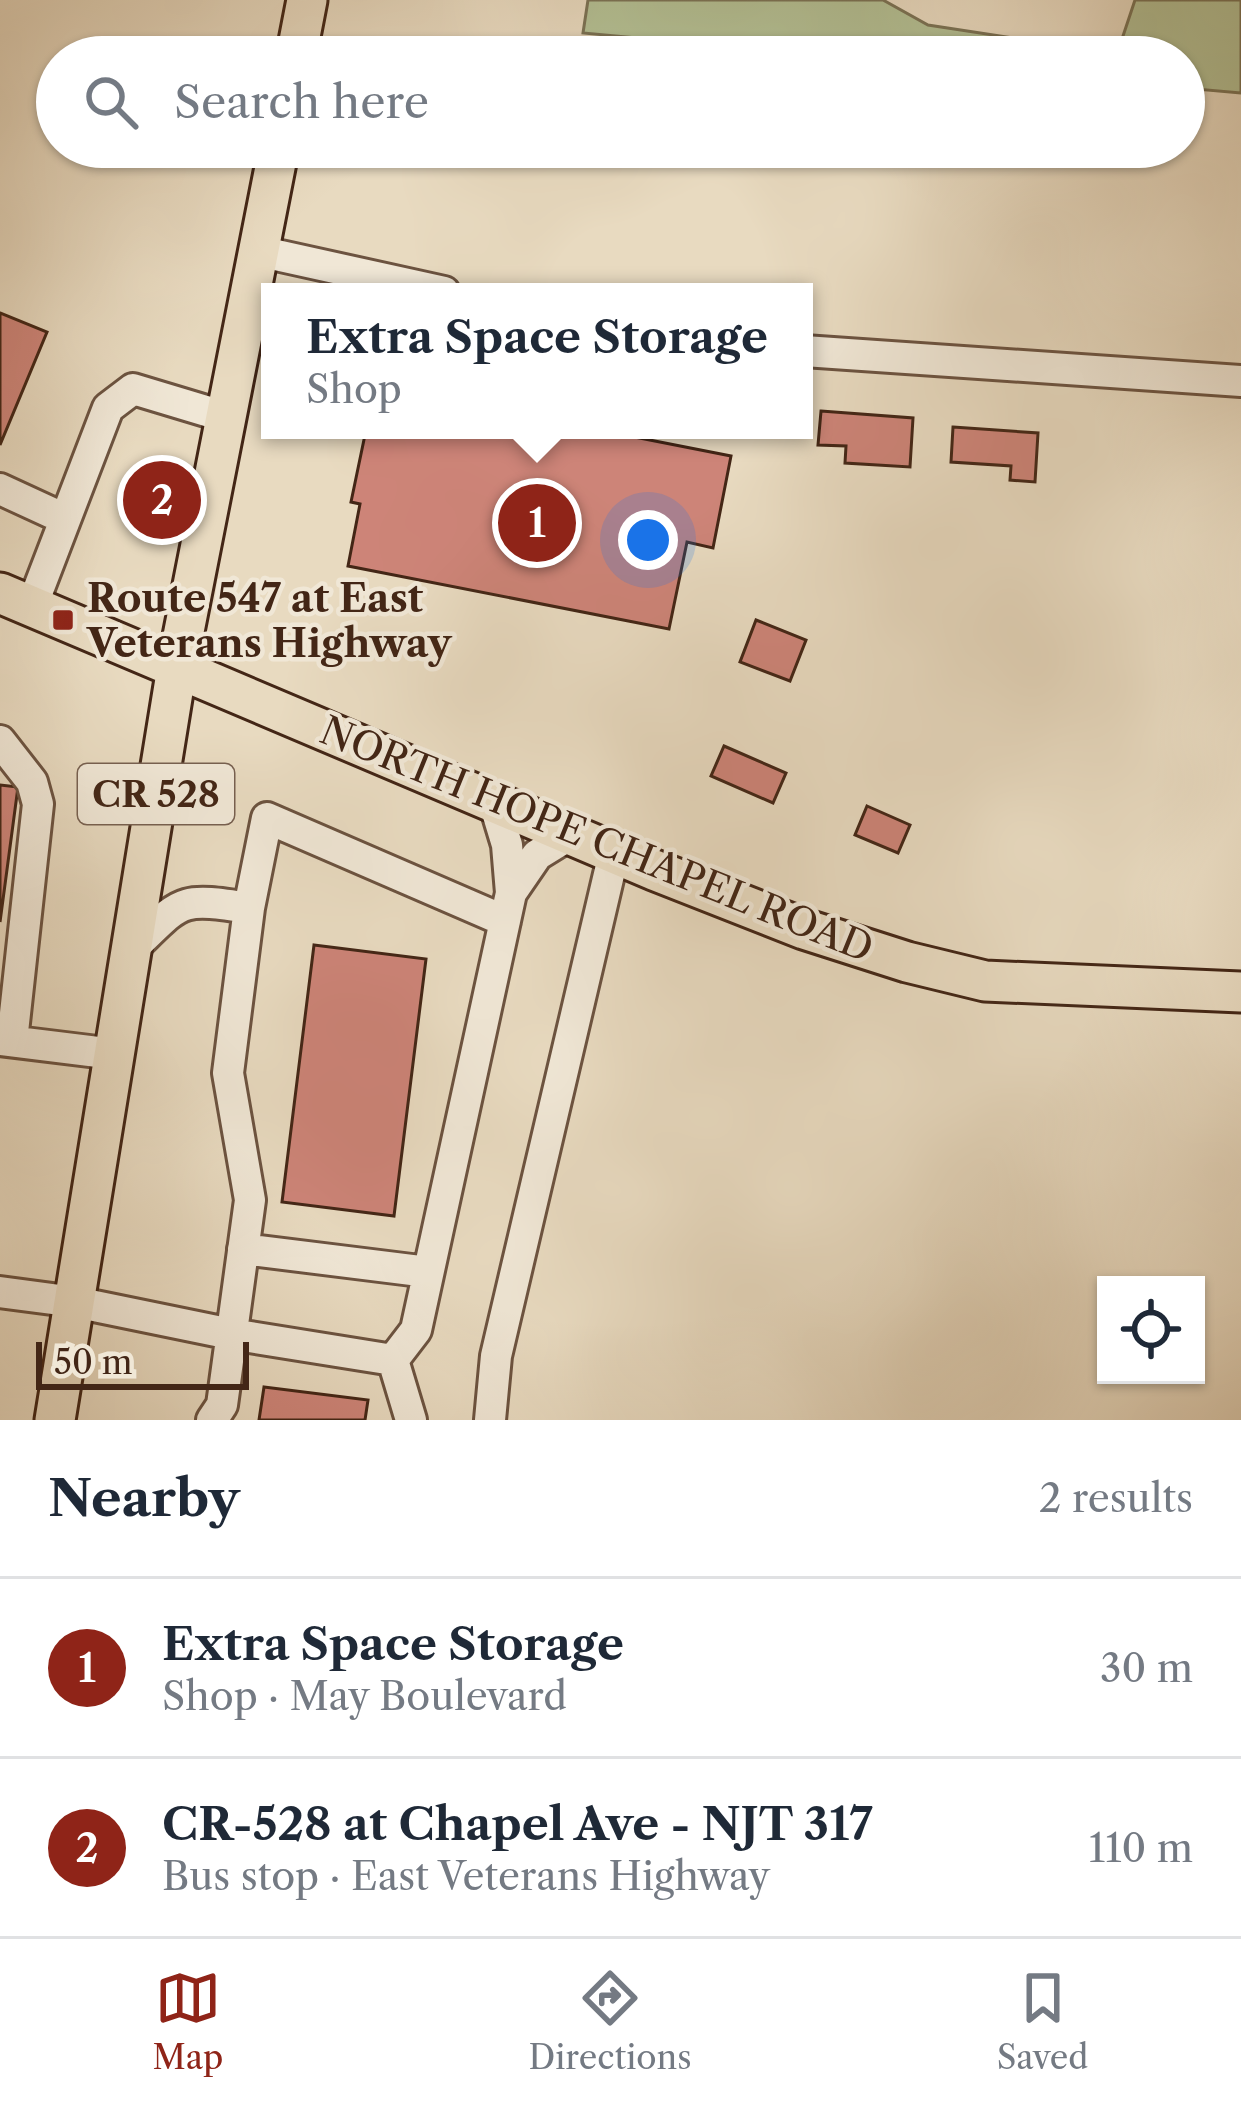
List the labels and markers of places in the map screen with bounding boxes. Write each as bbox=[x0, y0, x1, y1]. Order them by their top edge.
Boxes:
pin: 2 bbox=[123, 455, 201, 545]
pin: 1 bbox=[498, 478, 576, 568]
place label: Route 547 at East Veterans Highway bbox=[86, 574, 452, 667]
marker: Route 547 at East Veterans Highway bbox=[50, 607, 76, 633]

